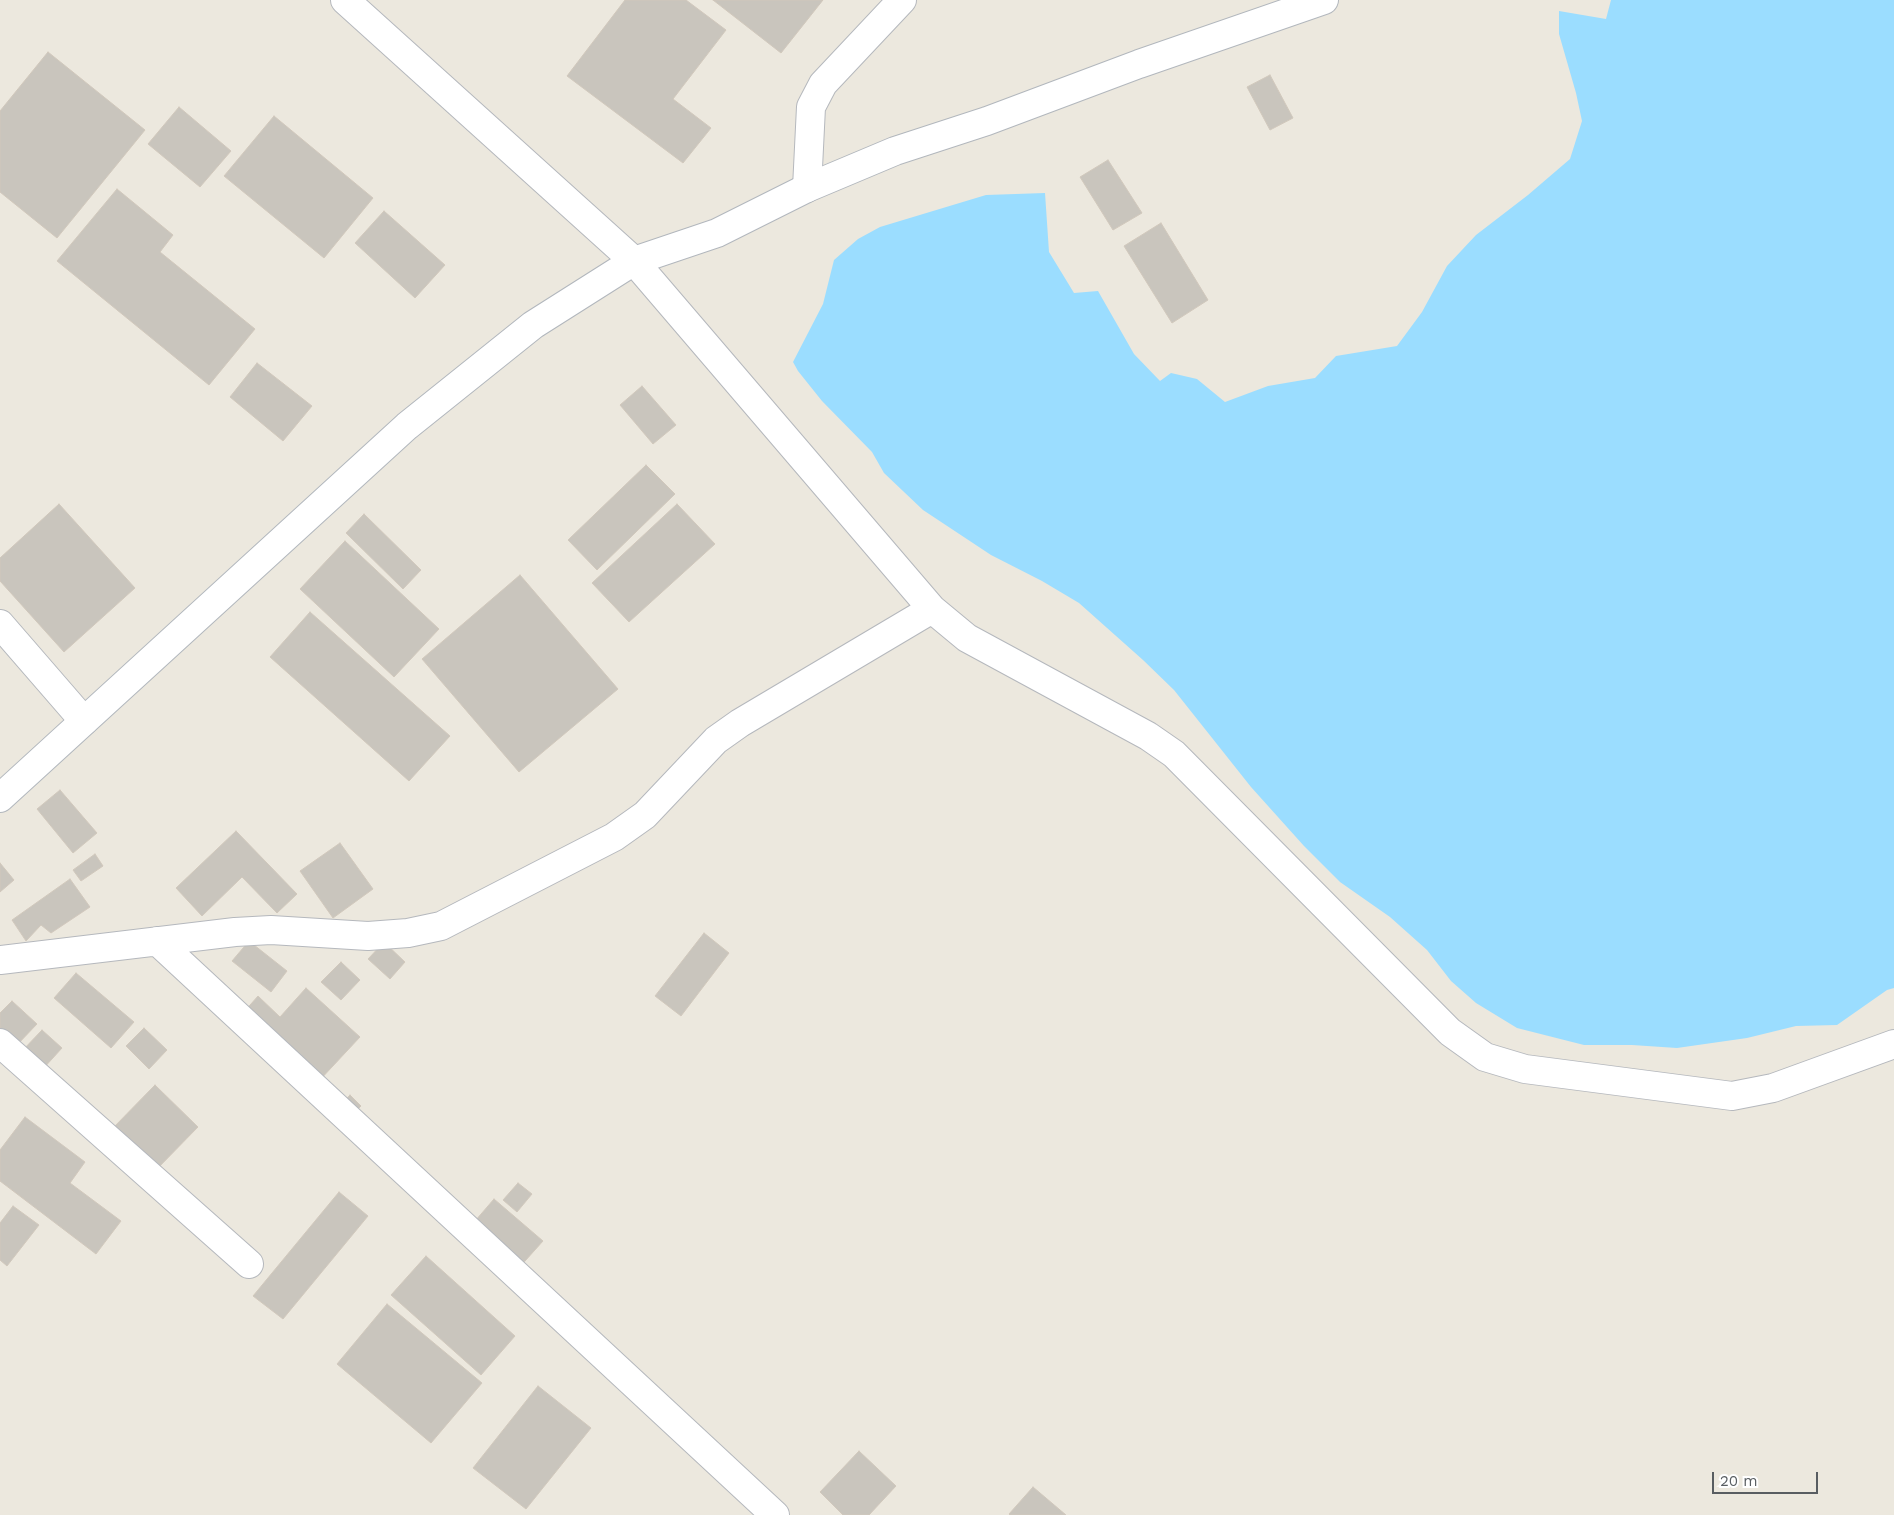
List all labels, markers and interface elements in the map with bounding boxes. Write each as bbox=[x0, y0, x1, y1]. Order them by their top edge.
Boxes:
scale bar bbox=[1714, 1462, 1820, 1494]
text: 20 m bbox=[1720, 1472, 1758, 1490]

